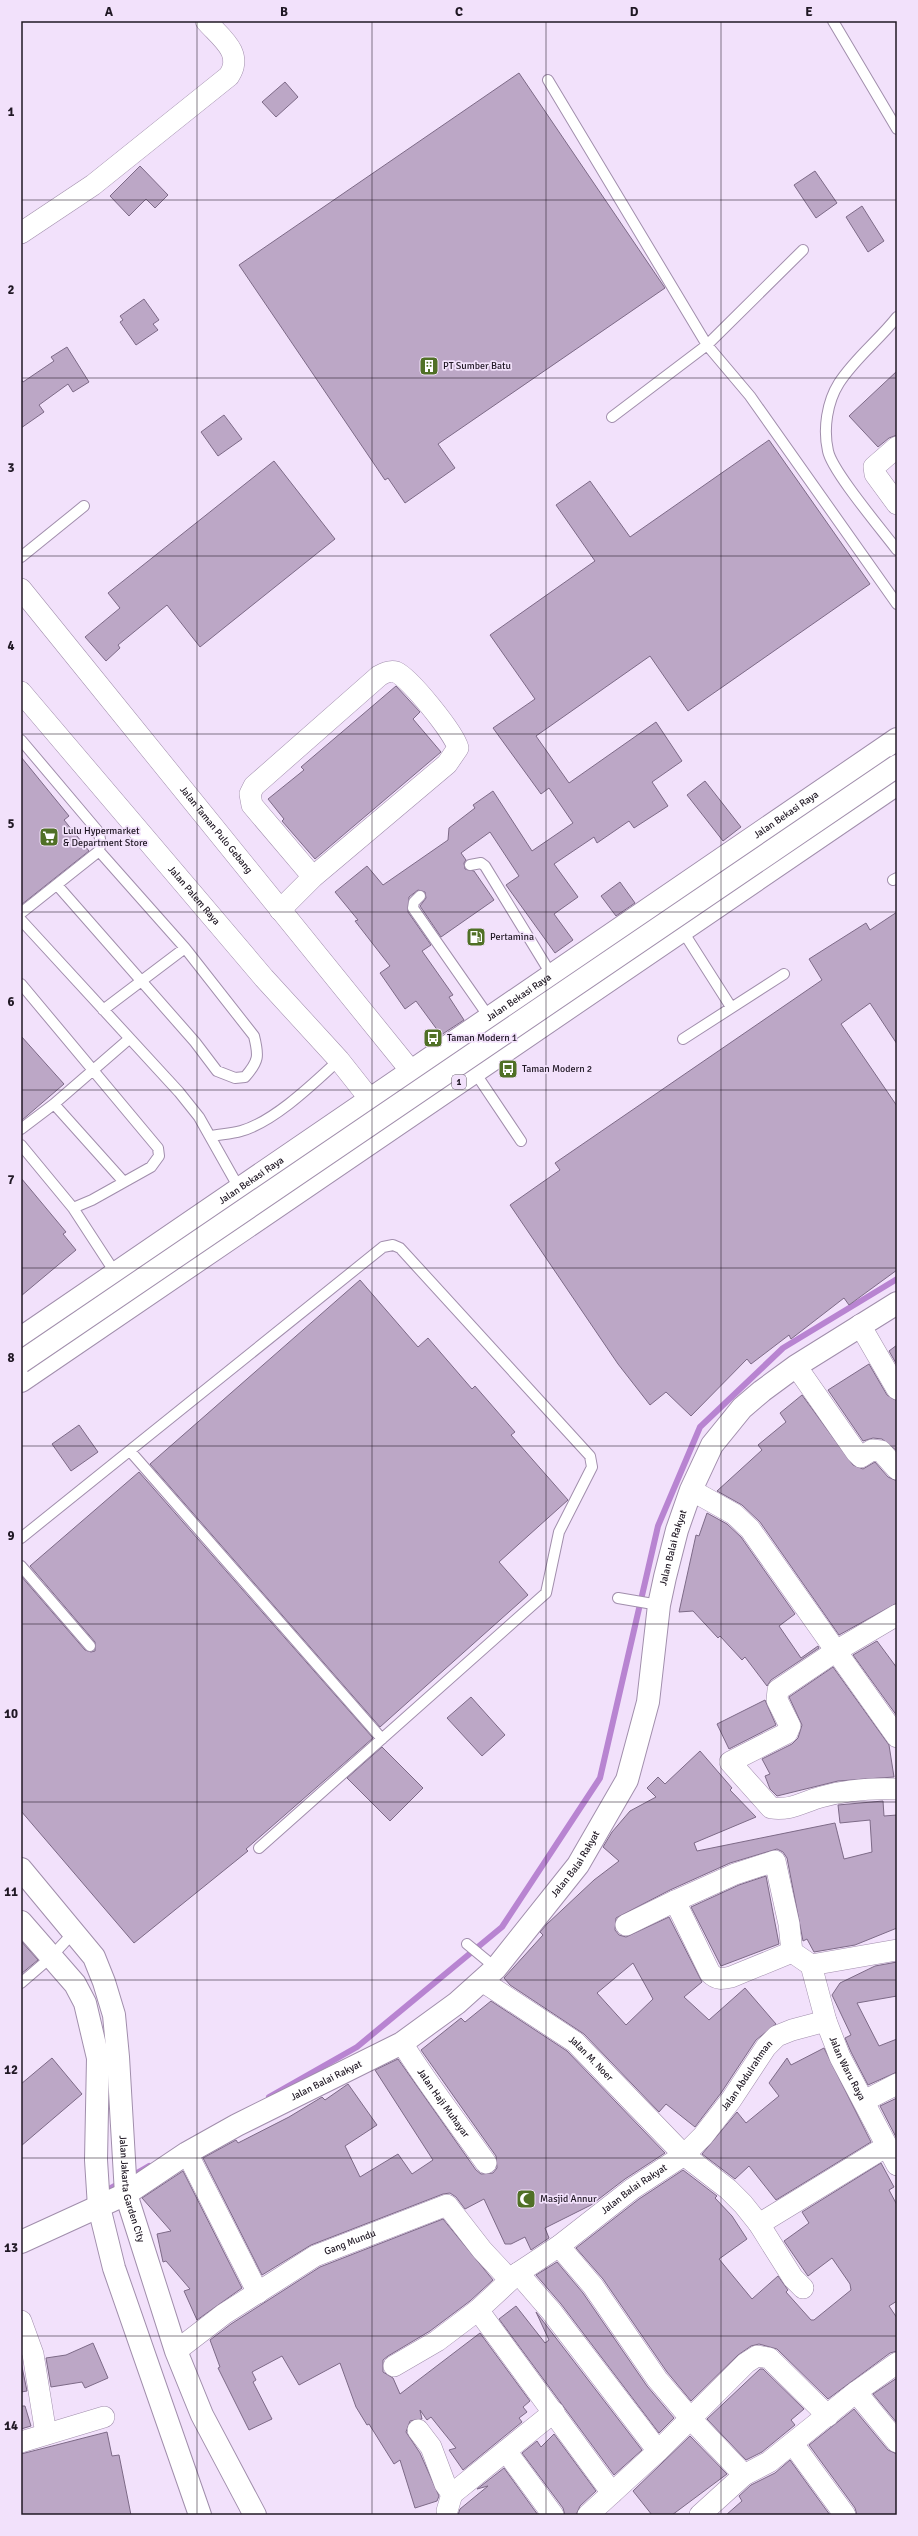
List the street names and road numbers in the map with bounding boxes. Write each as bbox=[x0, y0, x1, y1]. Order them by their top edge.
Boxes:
street label: Jalan Taman Pulo Gebang bbox=[177, 784, 255, 876]
street label: Jalan Bekasi Raya bbox=[751, 788, 821, 841]
street label: Jalan Palem Raya bbox=[165, 863, 222, 928]
street label: Jalan Bekasi Raya bbox=[484, 971, 554, 1024]
road number: 1 bbox=[452, 1075, 466, 1089]
street label: Jalan Bekasi Raya bbox=[217, 1154, 286, 1207]
street label: Jalan Balai Rakyat bbox=[657, 1508, 690, 1587]
street label: Jalan Balai Rakyat bbox=[549, 1828, 603, 1900]
street label: Jalan M. Noer bbox=[566, 2033, 616, 2084]
street label: Jalan Waru Raya bbox=[827, 2035, 868, 2103]
street label: Jalan Abdulrahman bbox=[719, 2038, 775, 2113]
street label: Jalan Balai Rakyat bbox=[289, 2058, 364, 2103]
street label: Jalan Haji Muhayar bbox=[415, 2067, 472, 2140]
street label: Jalan Jakarta Garden City bbox=[117, 2135, 147, 2244]
street label: Jalan Balai Rakyat bbox=[599, 2161, 670, 2217]
street label: Gang Mundu bbox=[322, 2227, 377, 2258]

